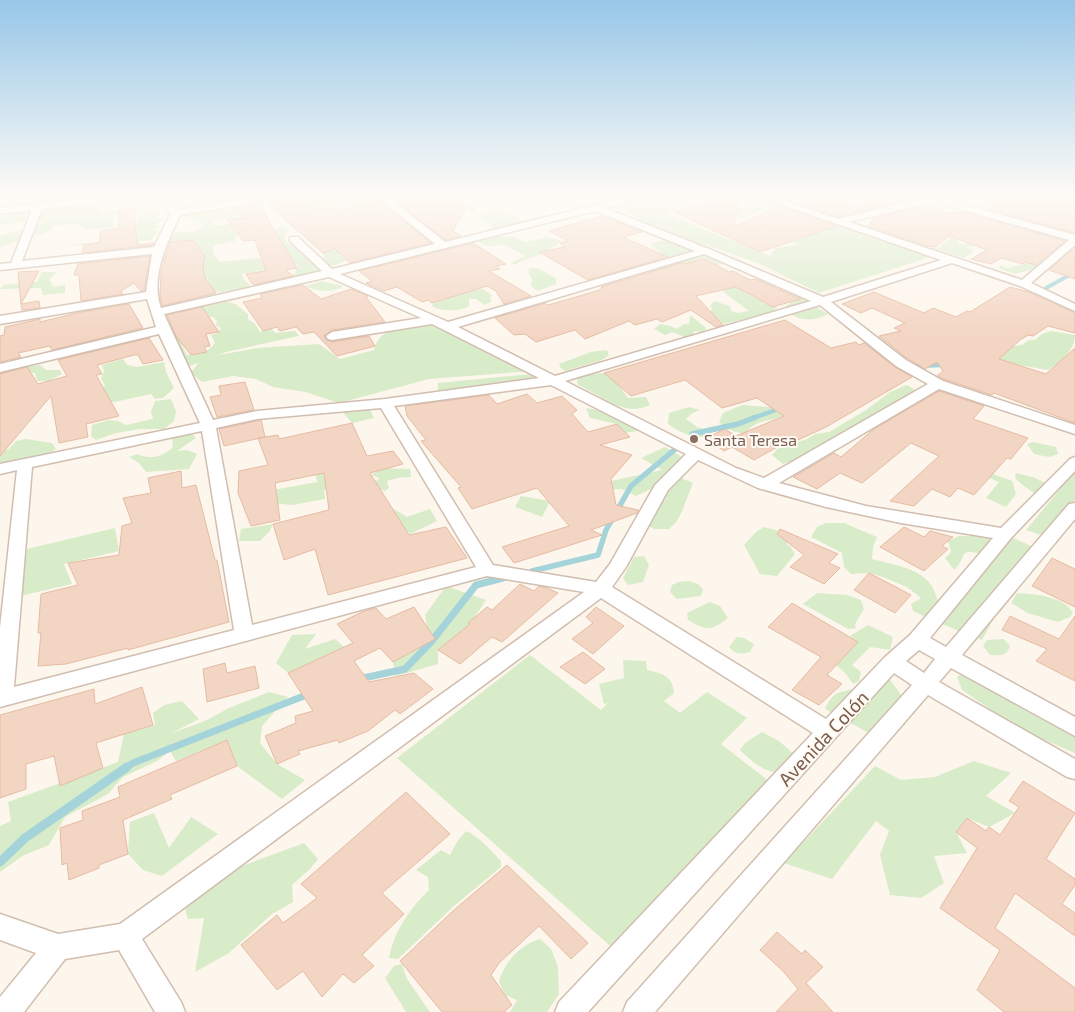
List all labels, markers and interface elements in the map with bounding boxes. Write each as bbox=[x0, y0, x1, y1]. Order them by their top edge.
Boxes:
place label: Santa Teresa bbox=[704, 430, 797, 449]
marker: Santa Teresa bbox=[688, 433, 700, 445]
street label: Avenida Colón bbox=[773, 686, 873, 790]

